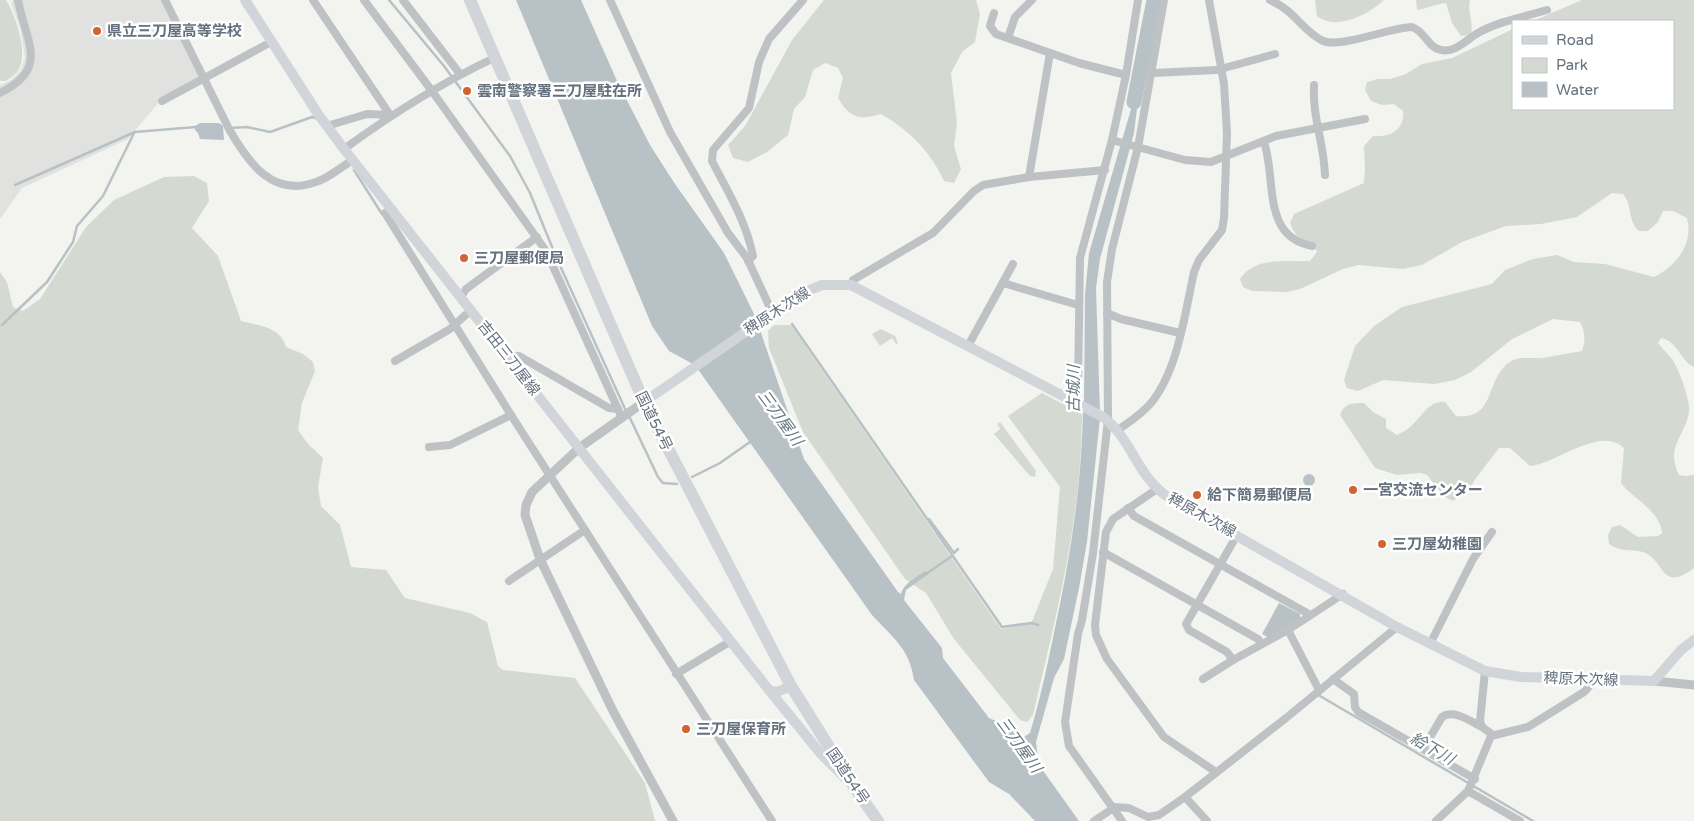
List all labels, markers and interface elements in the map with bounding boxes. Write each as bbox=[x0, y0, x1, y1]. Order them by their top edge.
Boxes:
legend bbox=[1512, 20, 1674, 110]
place label: 県立三刀屋高等学校 bbox=[107, 22, 242, 40]
marker: 県立三刀屋高等学校 bbox=[91, 25, 103, 37]
text: Road bbox=[1556, 31, 1594, 49]
text: Park bbox=[1556, 56, 1588, 74]
text: Water bbox=[1556, 81, 1599, 99]
place label: 雲南警察署三刀屋駐在所 bbox=[477, 82, 642, 100]
marker: 雲南警察署三刀屋駐在所 bbox=[461, 85, 473, 97]
place label: 三刀屋郵便局 bbox=[474, 249, 564, 267]
marker: 三刀屋郵便局 bbox=[458, 252, 470, 264]
street label: 稗原木次線 bbox=[741, 283, 813, 339]
street label: 吉田三刀屋線 bbox=[474, 317, 544, 399]
water label: 古城川 bbox=[1064, 363, 1084, 413]
water label: 三刀屋川 bbox=[753, 386, 808, 451]
street label: 国道54号 bbox=[632, 388, 676, 454]
place label: 一宮交流センター bbox=[1363, 481, 1483, 499]
marker: 一宮交流センター bbox=[1347, 484, 1359, 496]
place label: 給下簡易郵便局 bbox=[1207, 486, 1312, 504]
street label: 稗原木次線 bbox=[1165, 489, 1239, 541]
marker: 給下簡易郵便局 bbox=[1191, 489, 1203, 501]
place label: 三刀屋幼稚園 bbox=[1392, 535, 1482, 553]
marker: 三刀屋幼稚園 bbox=[1376, 538, 1388, 550]
street label: 稗原木次線 bbox=[1543, 669, 1619, 689]
water label: 三刀屋川 bbox=[992, 713, 1047, 778]
place label: 三刀屋保育所 bbox=[696, 720, 786, 738]
marker: 三刀屋保育所 bbox=[680, 723, 692, 735]
water label: 給下川 bbox=[1406, 728, 1460, 771]
street label: 国道54号 bbox=[823, 745, 873, 807]

